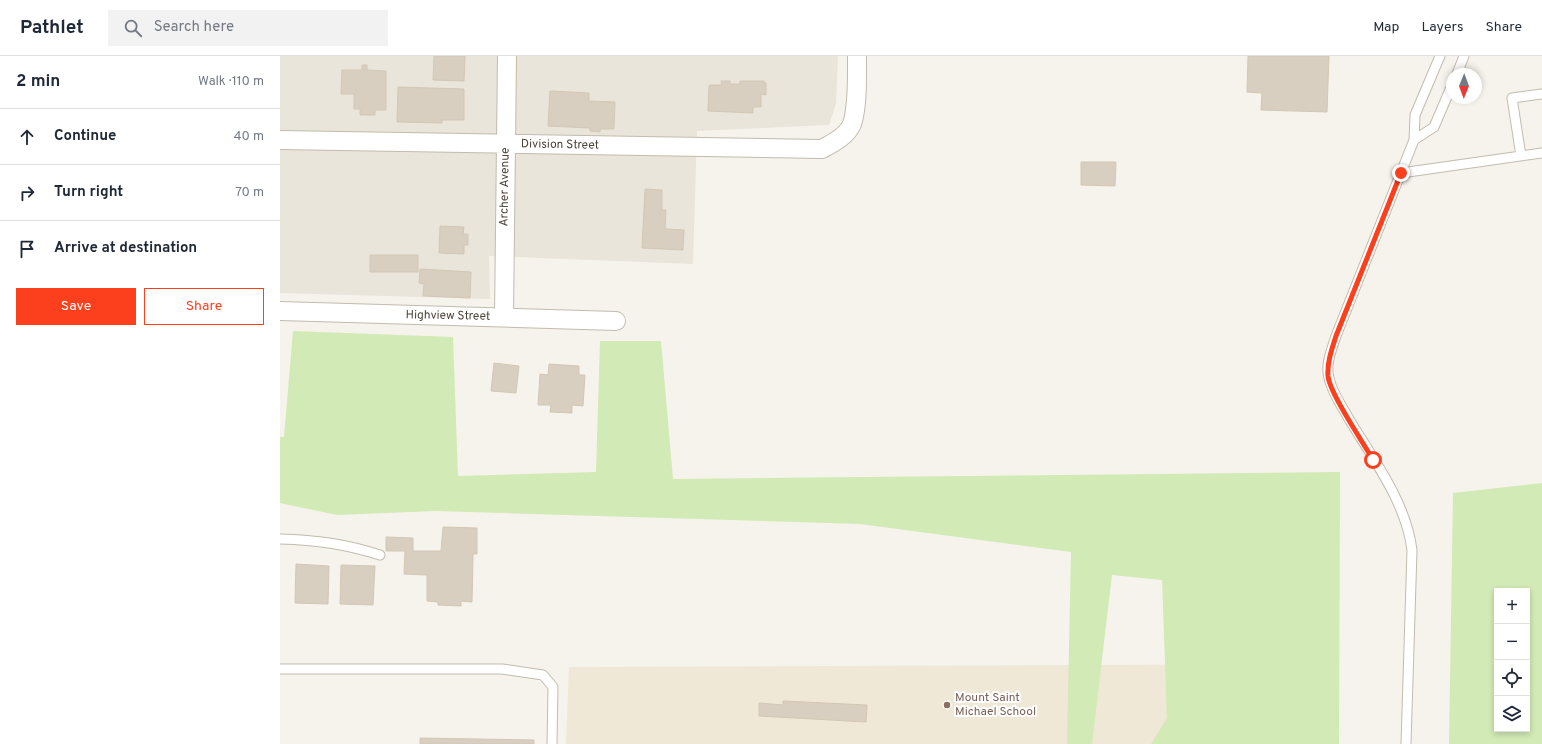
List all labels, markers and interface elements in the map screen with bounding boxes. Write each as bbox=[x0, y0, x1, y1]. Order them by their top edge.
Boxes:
search box bbox=[108, 10, 388, 46]
text: Pathlet bbox=[20, 16, 84, 40]
icon: search bbox=[122, 17, 144, 39]
text: Search here bbox=[154, 18, 234, 37]
text: Map bbox=[1373, 19, 1399, 36]
text: Layers bbox=[1421, 19, 1463, 36]
text: Share bbox=[1485, 19, 1522, 36]
north arrow bbox=[1446, 68, 1482, 104]
text: 2 min bbox=[16, 71, 60, 93]
text: Walk · 110 m bbox=[198, 74, 264, 90]
icon: ahead bbox=[16, 126, 38, 148]
text: Continue bbox=[54, 127, 116, 146]
text: 40 m bbox=[234, 129, 264, 145]
street label: Division Street bbox=[521, 136, 599, 154]
street label: Archer Avenue bbox=[496, 147, 514, 227]
route end bbox=[1392, 164, 1410, 182]
icon: right bbox=[16, 182, 38, 204]
text: Turn right bbox=[54, 183, 123, 202]
text: 70 m bbox=[235, 185, 264, 201]
icon: arrive bbox=[16, 238, 38, 260]
text: Arrive at destination bbox=[54, 239, 197, 258]
button: Save bbox=[16, 288, 136, 325]
button: Share bbox=[144, 288, 264, 325]
street label: Highview Street bbox=[405, 307, 491, 325]
route start bbox=[1364, 451, 1382, 469]
map controls bbox=[1494, 588, 1530, 732]
button: + bbox=[1494, 588, 1530, 624]
button: − bbox=[1494, 624, 1530, 660]
button: locate bbox=[1494, 660, 1530, 696]
place label: Mount Saint Michael School bbox=[955, 690, 1036, 720]
button: layers bbox=[1494, 696, 1530, 732]
marker: Mount Saint Michael School bbox=[942, 700, 952, 710]

